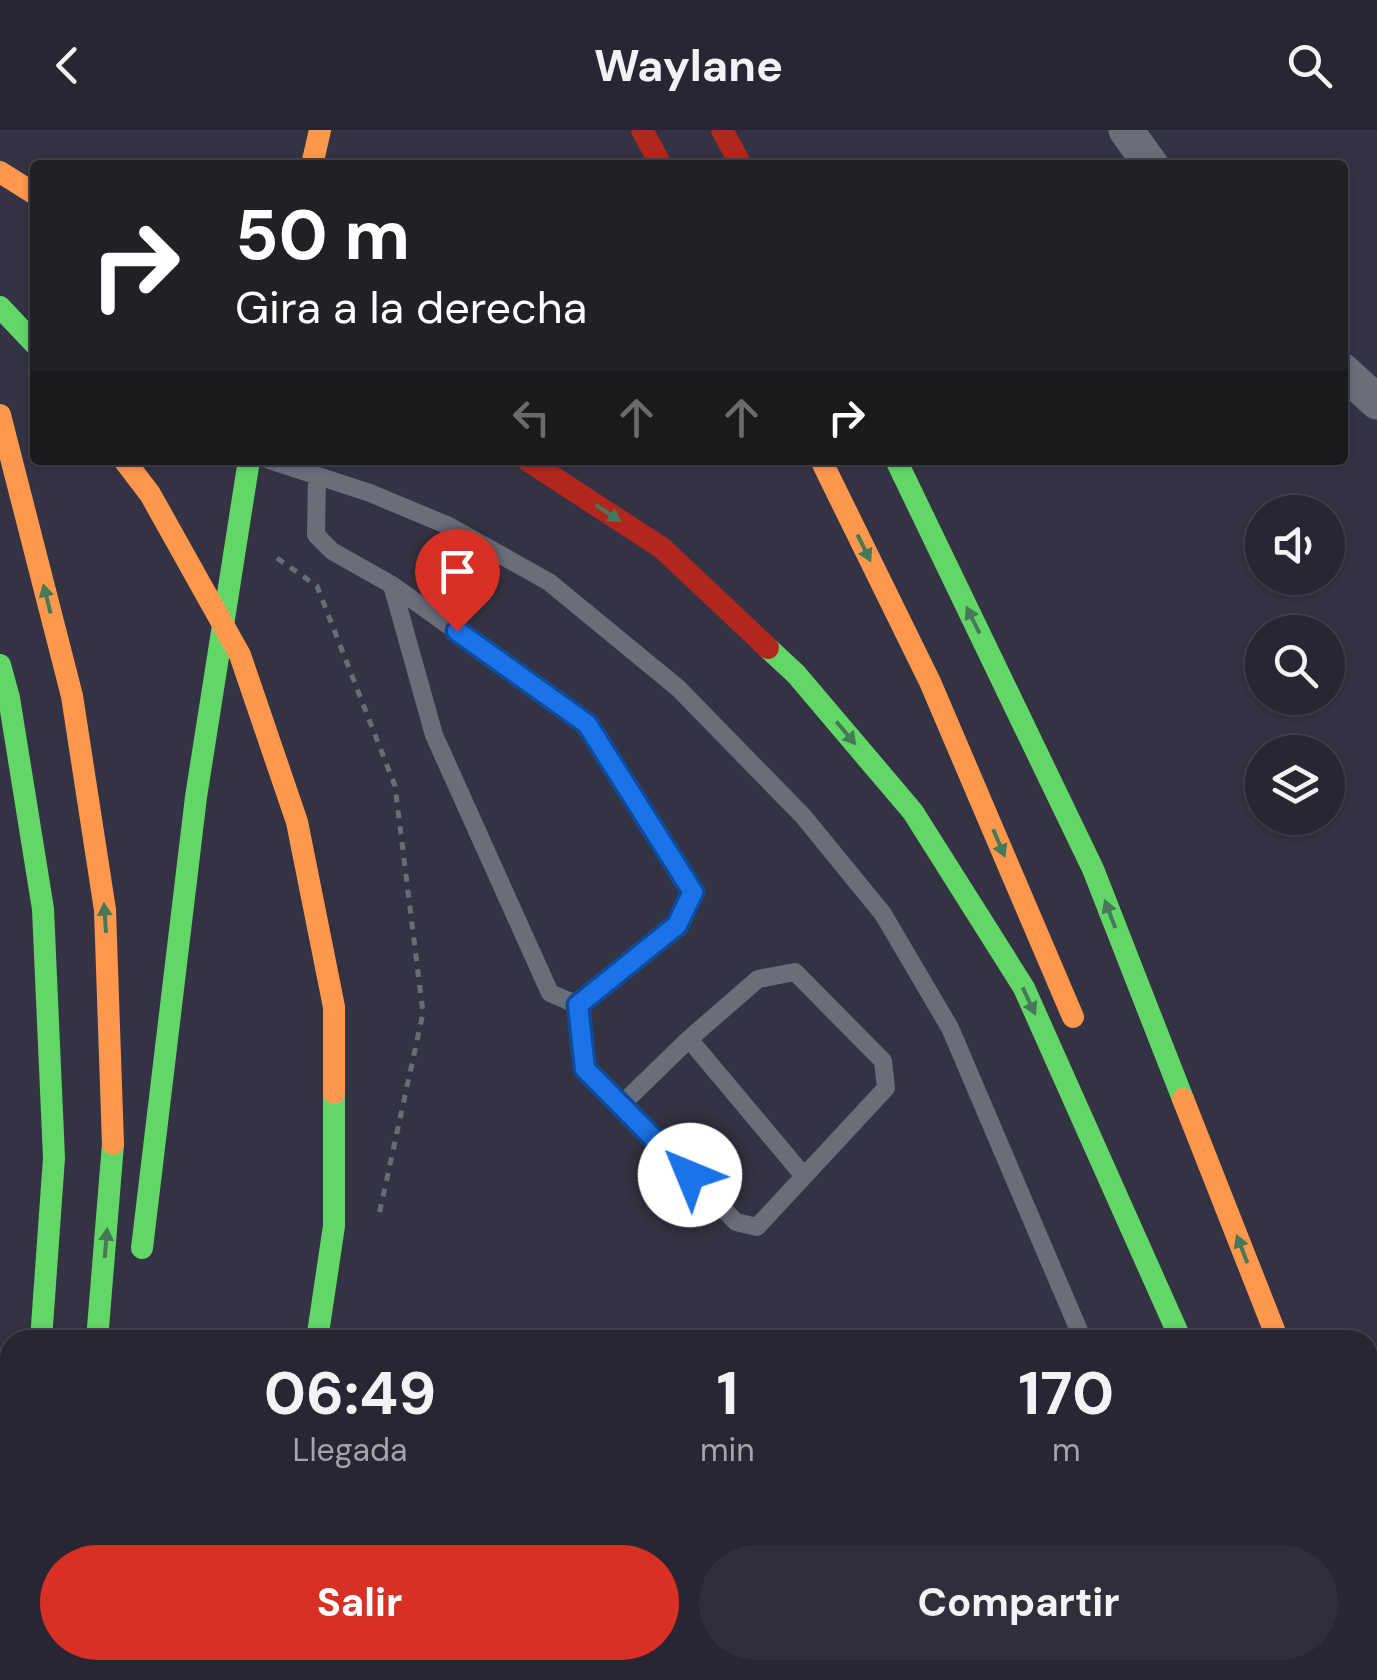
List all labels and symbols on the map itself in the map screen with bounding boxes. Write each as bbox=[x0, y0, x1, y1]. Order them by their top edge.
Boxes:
one-way arrow bbox=[595, 504, 622, 522]
pin bbox=[415, 529, 500, 632]
one-way arrow bbox=[856, 533, 873, 562]
one-way arrow bbox=[39, 583, 55, 614]
one-way arrow bbox=[965, 605, 982, 634]
one-way arrow bbox=[835, 720, 857, 745]
one-way arrow bbox=[991, 828, 1007, 858]
one-way arrow bbox=[1102, 899, 1118, 929]
one-way arrow bbox=[97, 902, 113, 934]
one-way arrow bbox=[1020, 987, 1037, 1016]
position arrow bbox=[638, 1123, 742, 1227]
one-way arrow bbox=[98, 1227, 114, 1258]
one-way arrow bbox=[1234, 1234, 1250, 1264]

